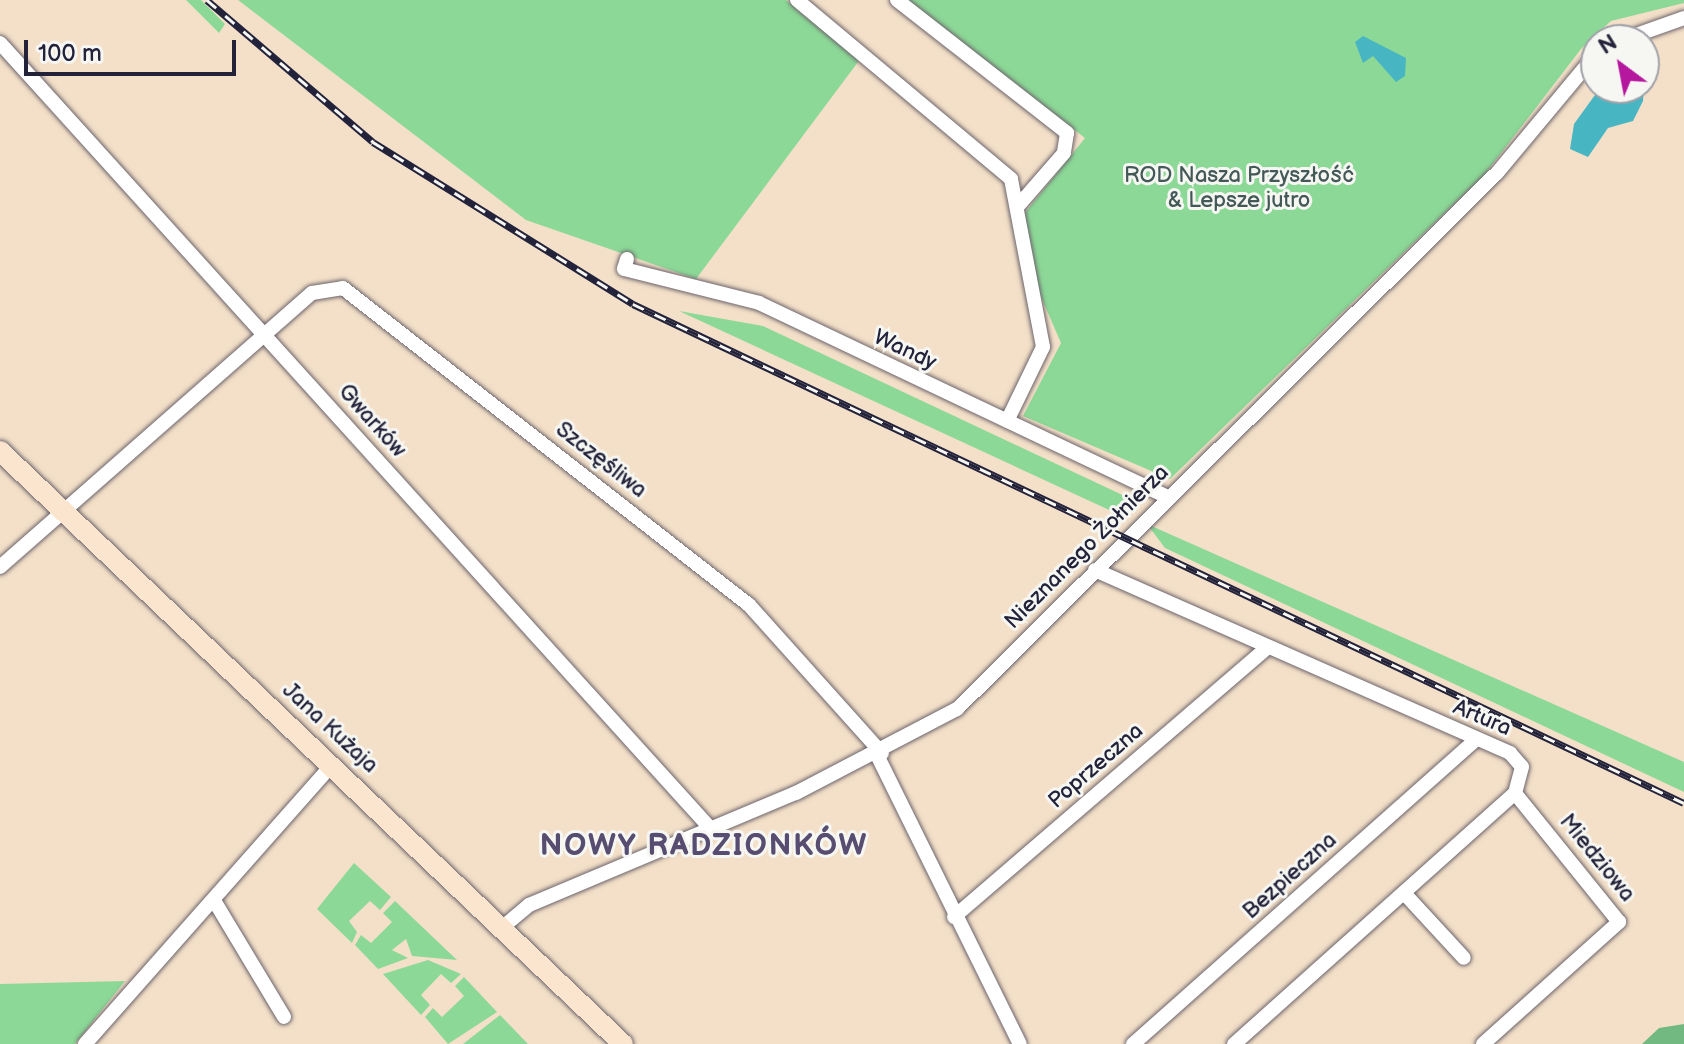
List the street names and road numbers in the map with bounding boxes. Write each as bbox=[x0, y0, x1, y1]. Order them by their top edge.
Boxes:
street label: Wandy bbox=[869, 324, 941, 376]
street label: Gwarków bbox=[332, 379, 412, 463]
street label: Szczęśliwa bbox=[550, 416, 652, 504]
street label: Nieznanego Żołnierza bbox=[999, 459, 1175, 635]
street label: Jana Kużaja bbox=[277, 677, 383, 779]
street label: Artura bbox=[1449, 694, 1515, 742]
street label: Poprzeczna bbox=[1043, 718, 1149, 814]
street label: Miedziowa bbox=[1554, 809, 1640, 907]
street label: Bezpieczna bbox=[1238, 827, 1342, 925]

